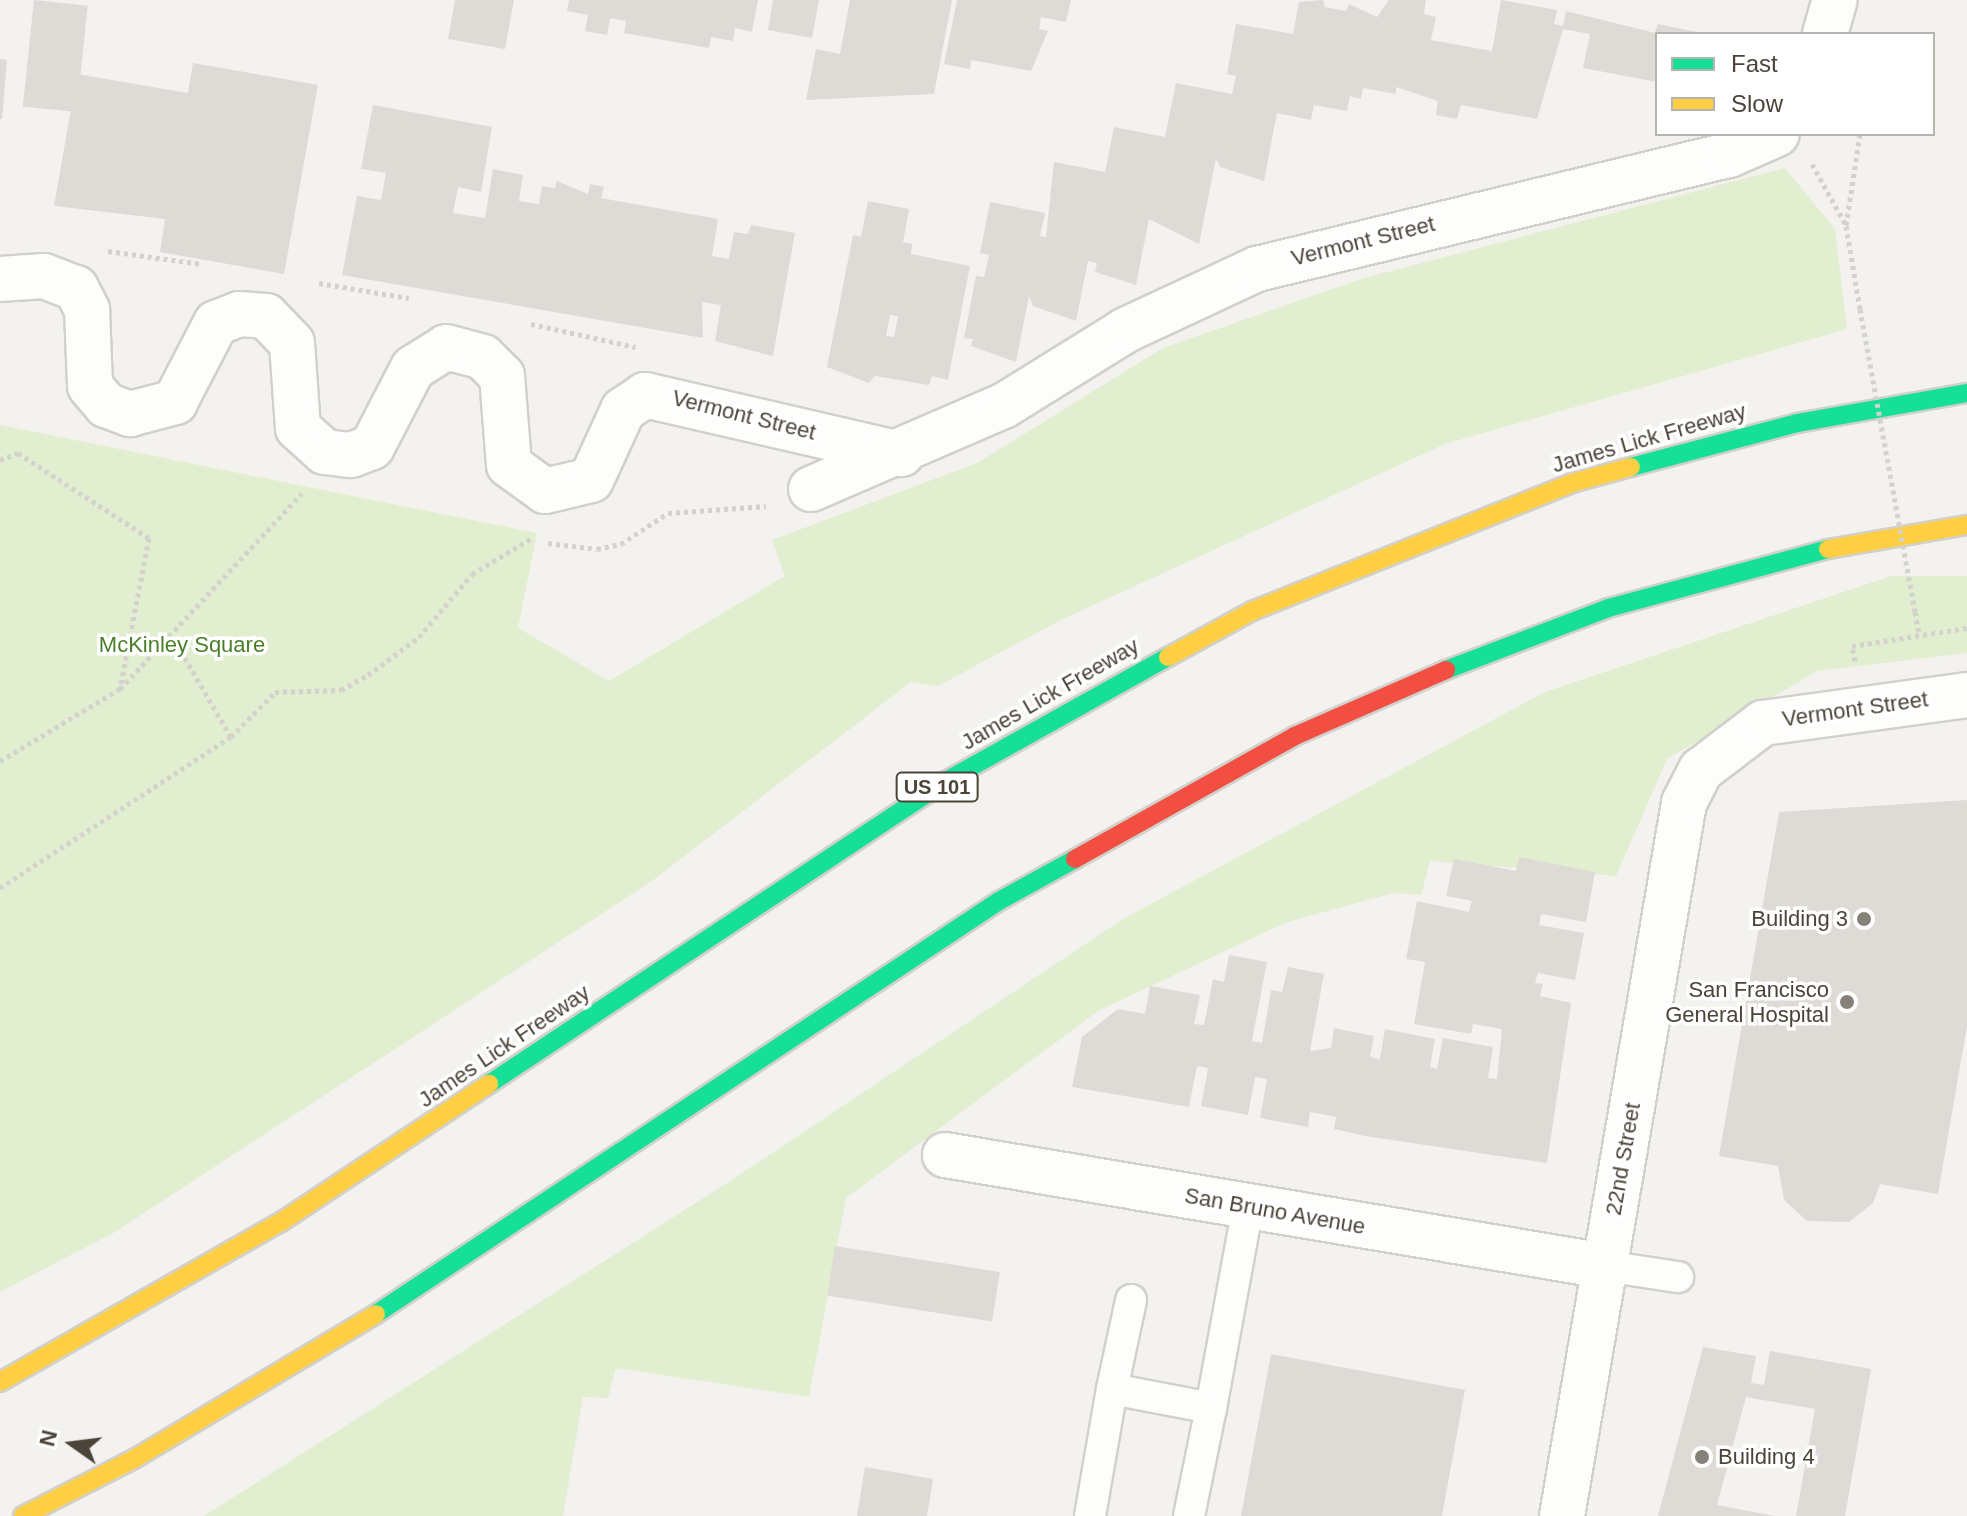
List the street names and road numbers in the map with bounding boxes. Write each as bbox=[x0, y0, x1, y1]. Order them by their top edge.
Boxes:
street label: Vermont Street bbox=[1289, 210, 1437, 272]
street label: Vermont Street bbox=[670, 384, 818, 446]
street label: James Lick Freeway bbox=[1549, 398, 1749, 478]
street label: James Lick Freeway bbox=[957, 632, 1143, 756]
street label: Vermont Street bbox=[1781, 686, 1929, 732]
road number: US 101 bbox=[895, 771, 979, 803]
street label: James Lick Freeway bbox=[414, 979, 594, 1113]
street label: 22nd Street bbox=[1600, 1101, 1646, 1217]
street label: San Bruno Avenue bbox=[1182, 1182, 1368, 1240]

